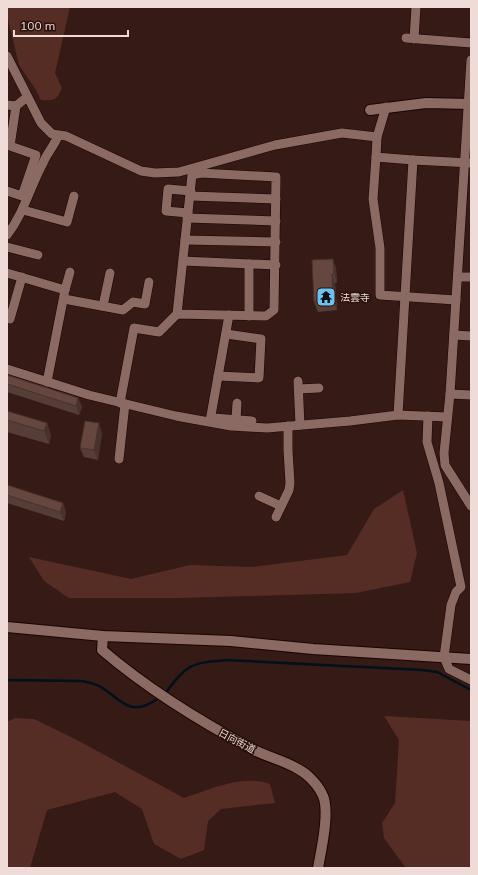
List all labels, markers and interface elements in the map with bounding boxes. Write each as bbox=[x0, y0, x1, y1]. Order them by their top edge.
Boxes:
scale bar bbox=[14, 12, 128, 38]
text: 100 m bbox=[20, 18, 55, 33]
temple icon: 法雲寺 bbox=[315, 286, 337, 308]
place label: 法雲寺 bbox=[340, 291, 370, 304]
street label: 日向街道 bbox=[216, 726, 258, 756]

